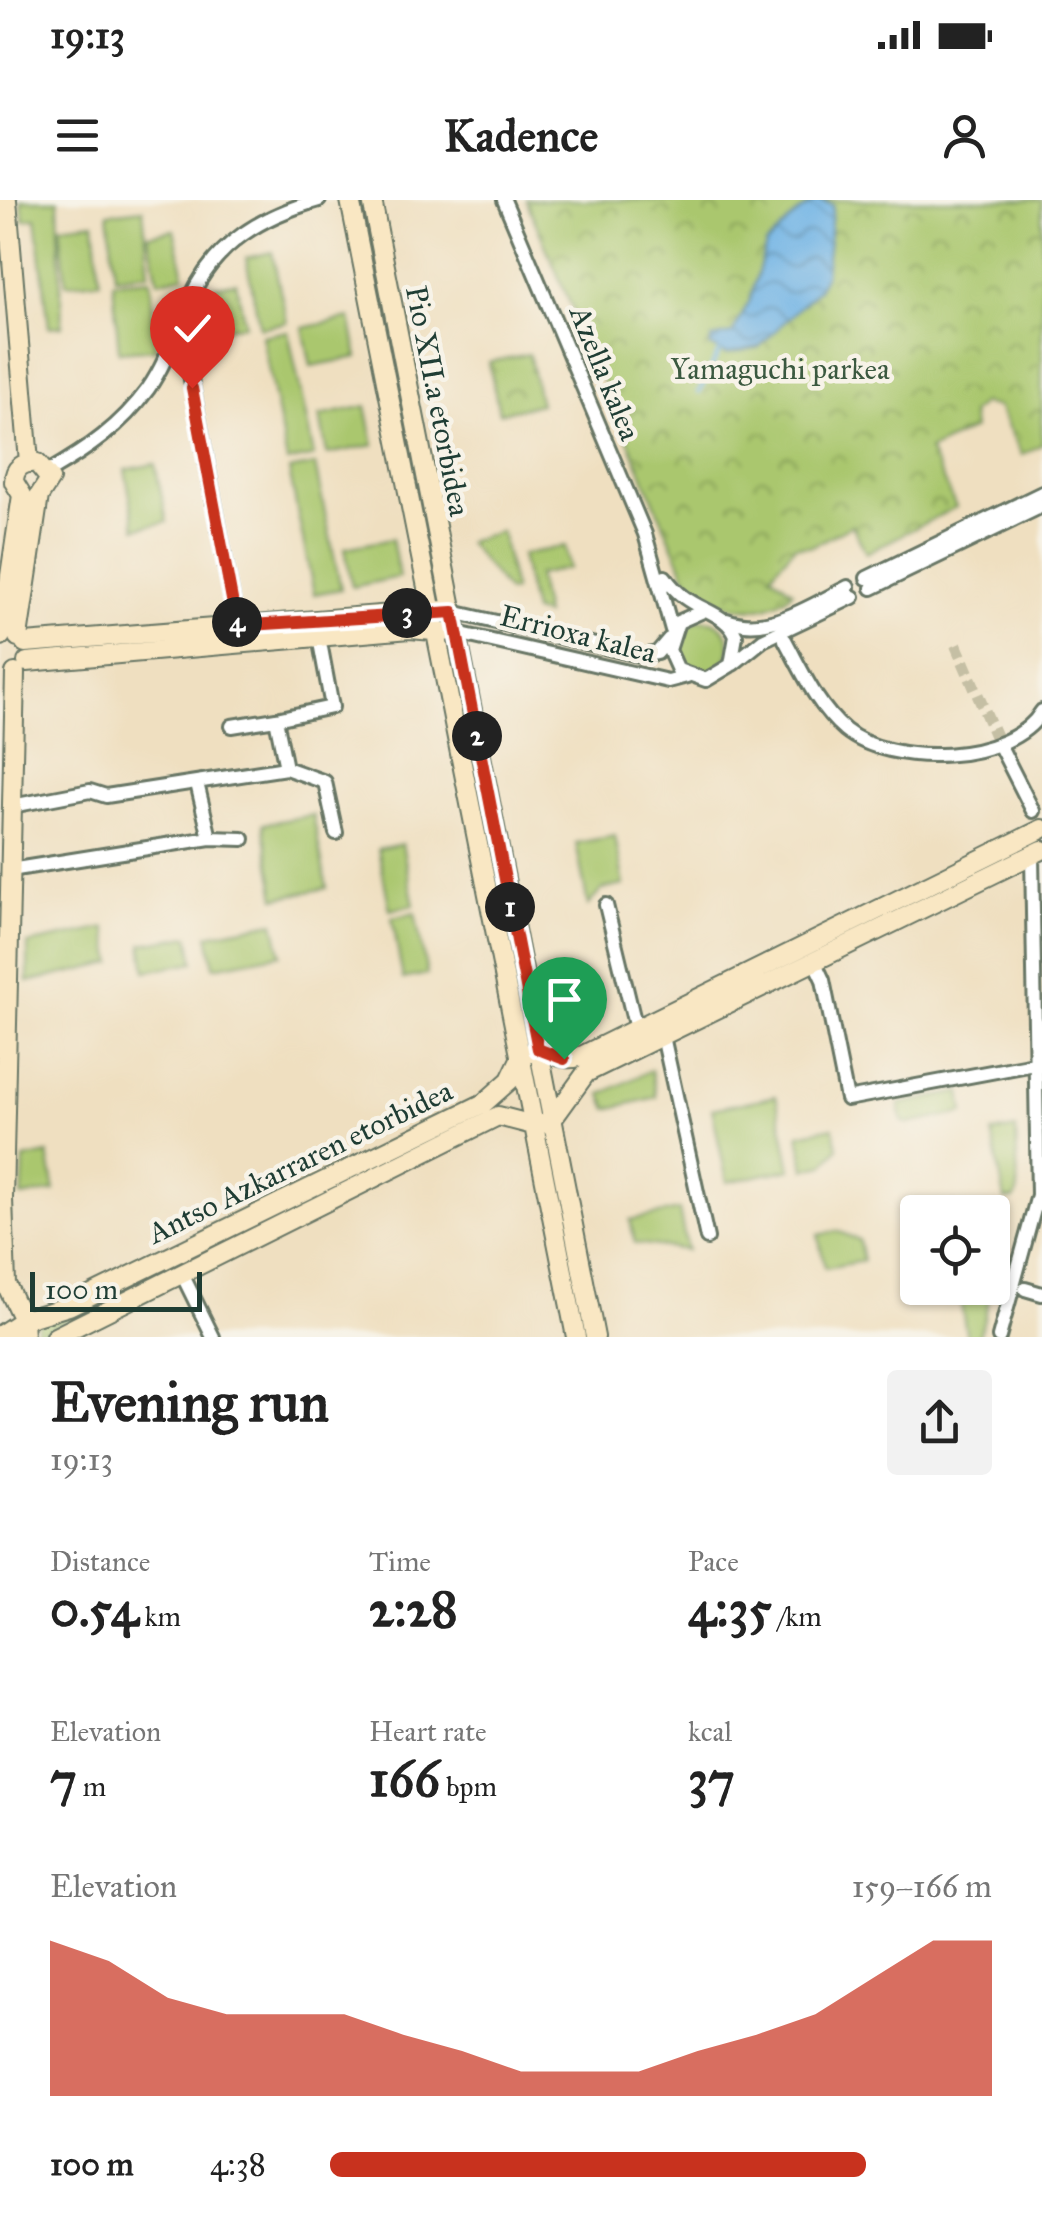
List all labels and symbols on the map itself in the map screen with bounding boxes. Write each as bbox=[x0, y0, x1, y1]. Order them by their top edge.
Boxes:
street label: Pio XII.a etorbidea bbox=[398, 283, 478, 520]
pin bbox=[150, 286, 235, 389]
street label: Azella kalea bbox=[561, 299, 648, 446]
park label: Yamaguchi parkea bbox=[670, 351, 890, 387]
pin: 3 bbox=[382, 588, 432, 638]
pin: 4 bbox=[212, 597, 262, 647]
street label: Errioxa kalea bbox=[496, 597, 660, 671]
pin: 2 bbox=[452, 711, 502, 761]
pin: 1 bbox=[485, 882, 535, 932]
pin bbox=[522, 957, 607, 1060]
street label: Antso Azkarraren etorbidea bbox=[140, 1072, 458, 1252]
scale bar bbox=[30, 1267, 202, 1312]

